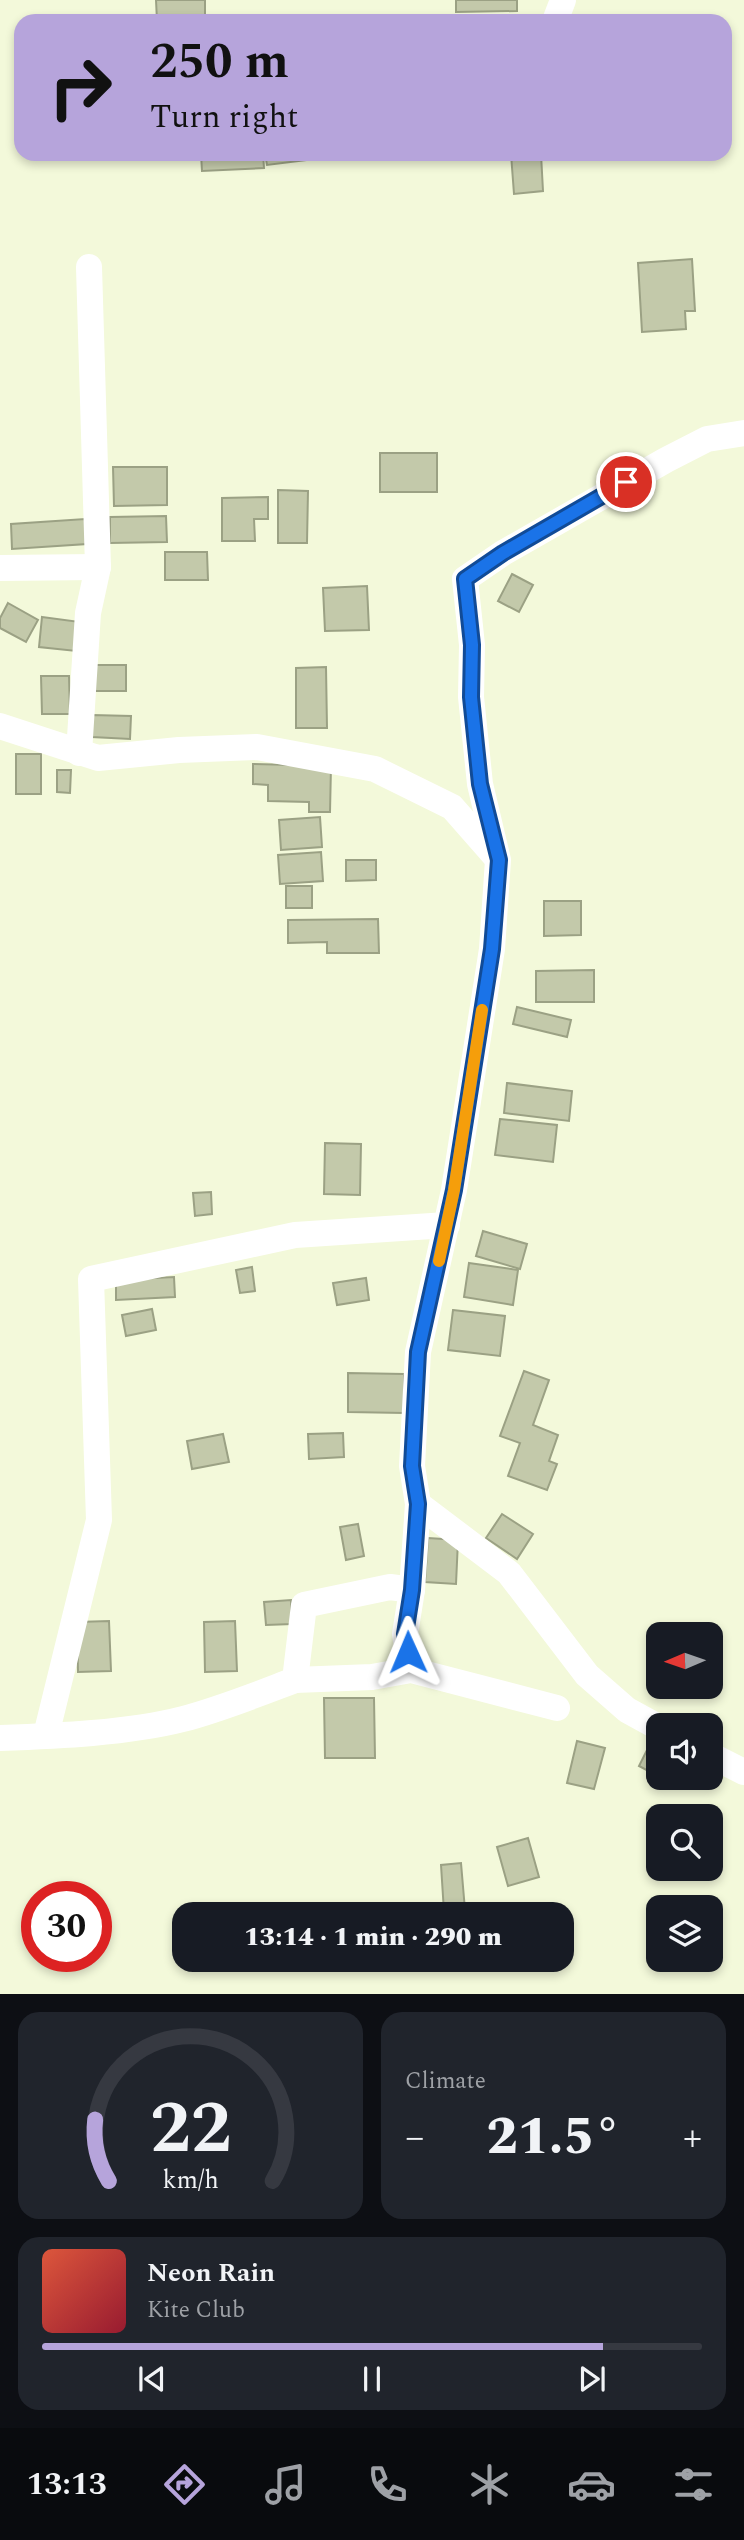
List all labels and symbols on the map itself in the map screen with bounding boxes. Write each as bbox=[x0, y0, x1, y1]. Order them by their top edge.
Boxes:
pin bbox=[596, 452, 656, 512]
position arrow bbox=[371, 1615, 445, 1689]
north arrow bbox=[646, 1622, 723, 1699]
speed limit sign: 30 bbox=[21, 1881, 112, 1972]

